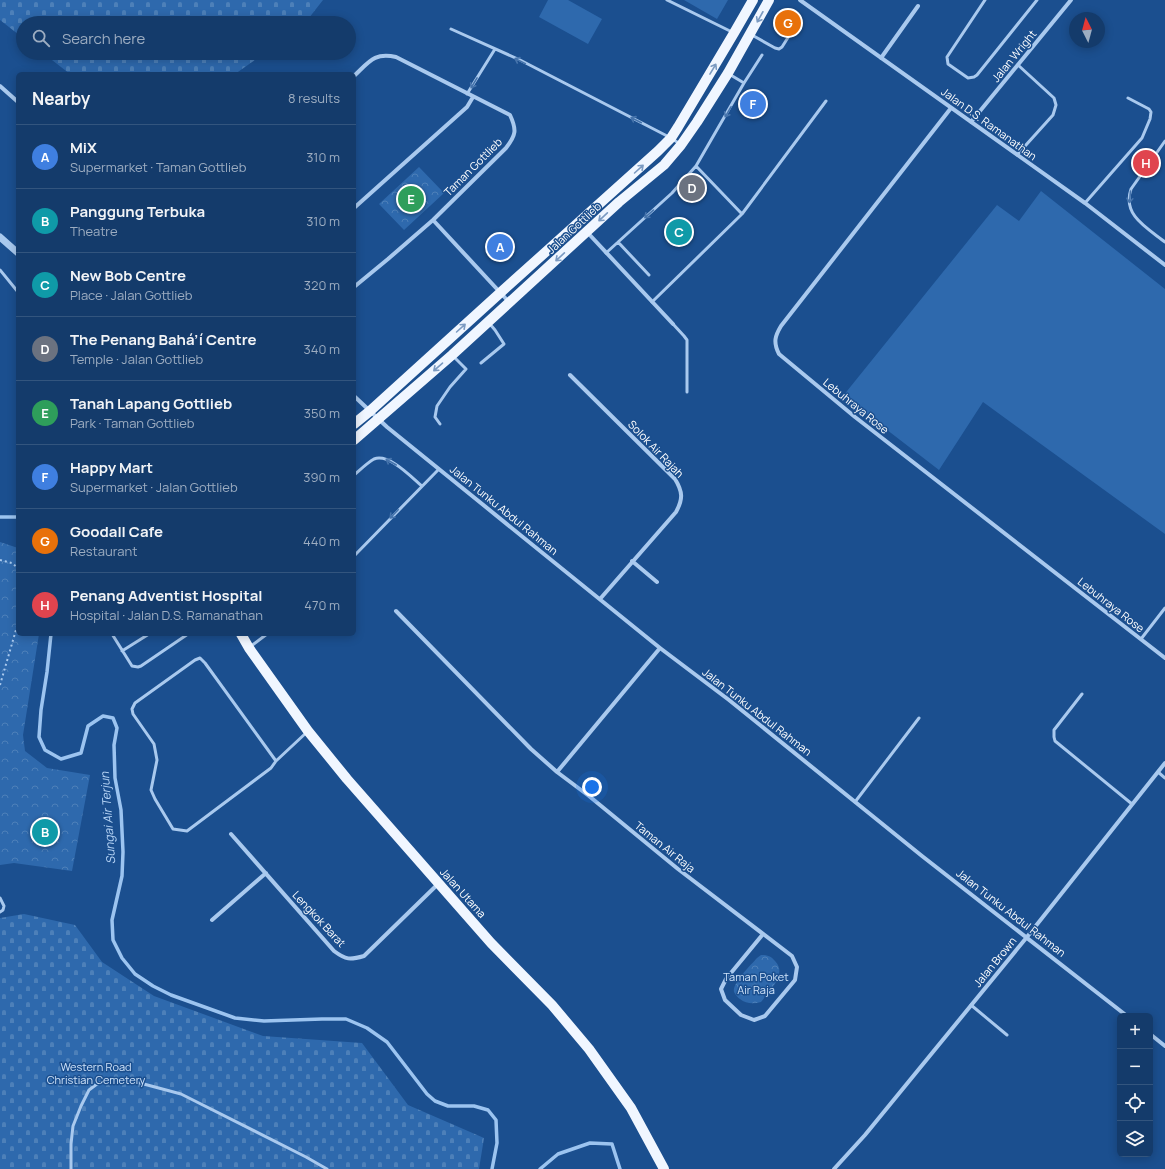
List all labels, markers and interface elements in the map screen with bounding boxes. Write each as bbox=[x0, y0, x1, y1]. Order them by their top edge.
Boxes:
pin: G bbox=[775, 8, 801, 38]
one-way arrow bbox=[755, 11, 763, 23]
north arrow bbox=[1069, 12, 1105, 48]
search box bbox=[16, 16, 356, 60]
icon: search bbox=[30, 27, 52, 49]
street label: Jalan Wright bbox=[988, 27, 1039, 85]
text: Search here bbox=[62, 28, 145, 49]
one-way arrow bbox=[515, 57, 527, 64]
one-way arrow bbox=[709, 64, 717, 75]
one-way arrow bbox=[469, 77, 477, 89]
street label: Jalan D.S. Ramanathan bbox=[939, 84, 1040, 163]
text: Nearby bbox=[32, 87, 90, 110]
text: 8 results bbox=[288, 89, 340, 107]
pin: F bbox=[740, 89, 766, 119]
one-way arrow bbox=[723, 106, 731, 118]
one-way arrow bbox=[630, 116, 642, 124]
street label: Taman Gottlieb bbox=[440, 134, 505, 199]
text: MiX bbox=[70, 137, 97, 158]
text: A bbox=[41, 148, 49, 166]
text: 310 m bbox=[306, 148, 340, 166]
pin: H bbox=[1133, 148, 1159, 178]
text: Supermarket · Taman Gottlieb bbox=[70, 158, 246, 176]
one-way arrow bbox=[634, 164, 644, 173]
pin: D bbox=[679, 173, 705, 203]
pin: E bbox=[398, 184, 424, 214]
one-way arrow bbox=[1126, 190, 1133, 203]
street label: Jalan Gottlieb bbox=[543, 198, 604, 257]
text: Panggung Terbuka bbox=[70, 201, 205, 222]
one-way arrow bbox=[643, 209, 654, 218]
text: B bbox=[41, 212, 49, 230]
text: 310 m bbox=[306, 212, 340, 230]
one-way arrow bbox=[598, 212, 608, 222]
pin: C bbox=[666, 217, 692, 247]
text: Theatre bbox=[70, 222, 118, 240]
pin: A bbox=[487, 232, 513, 262]
one-way arrow bbox=[554, 253, 565, 262]
text: New Bob Centre bbox=[70, 265, 186, 286]
text: C bbox=[40, 276, 50, 294]
text: 320 m bbox=[304, 276, 340, 294]
text: Place · Jalan Gottlieb bbox=[70, 286, 193, 304]
one-way arrow bbox=[456, 324, 466, 333]
text: The Penang Bahá’í Centre bbox=[70, 329, 257, 350]
text: D bbox=[40, 340, 50, 358]
text: 340 m bbox=[304, 340, 340, 358]
text: Temple · Jalan Gottlieb bbox=[70, 350, 203, 368]
one-way arrow bbox=[433, 362, 443, 371]
street label: Lebuhraya Rose bbox=[820, 374, 893, 437]
text: Tanah Lapang Gottlieb bbox=[70, 393, 232, 414]
text: E bbox=[41, 404, 49, 422]
text: 350 m bbox=[304, 404, 340, 422]
text: Park · Taman Gottlieb bbox=[70, 414, 195, 432]
street label: Solok Air Rajah bbox=[625, 417, 688, 481]
text: Happy Mart bbox=[70, 457, 153, 478]
one-way arrow bbox=[385, 458, 397, 465]
street label: Jalan Tunku Abdul Rahman bbox=[447, 461, 561, 558]
text: F bbox=[42, 468, 48, 486]
text: 390 m bbox=[303, 468, 340, 486]
text: Supermarket · Jalan Gottlieb bbox=[70, 478, 238, 496]
one-way arrow bbox=[390, 509, 399, 519]
text: Goodall Cafe bbox=[70, 521, 163, 542]
text: G bbox=[40, 532, 50, 550]
text: 440 m bbox=[303, 532, 340, 550]
text: Restaurant bbox=[70, 542, 137, 560]
street label: Lebuhraya Rose bbox=[1075, 574, 1148, 636]
text: Penang Adventist Hospital bbox=[70, 585, 263, 606]
text: H bbox=[40, 596, 50, 614]
text: 470 m bbox=[304, 596, 340, 614]
text: Hospital · Jalan D.S. Ramanathan bbox=[70, 606, 263, 624]
street label: Jalan Tunku Abdul Rahman bbox=[700, 664, 815, 759]
water label: Sungai Air Terjun bbox=[96, 770, 119, 865]
your location bbox=[582, 777, 602, 797]
pin: B bbox=[32, 817, 58, 847]
street label: Taman Air Raja bbox=[632, 818, 699, 876]
street label: Jalan Utama bbox=[437, 864, 490, 921]
street label: Jalan Tunku Abdul Rahman bbox=[954, 865, 1069, 960]
street label: Lengkok Barat bbox=[289, 887, 349, 950]
street label: Jalan Brown bbox=[970, 933, 1019, 990]
park label: Taman Poket Air Raja bbox=[723, 969, 789, 997]
map controls bbox=[1117, 1013, 1153, 1157]
button: + bbox=[1117, 1013, 1153, 1049]
button: − bbox=[1117, 1049, 1153, 1085]
park label: Western Road Christian Cemetery bbox=[47, 1059, 146, 1087]
button: locate bbox=[1117, 1085, 1153, 1121]
button: layers bbox=[1117, 1121, 1153, 1157]

